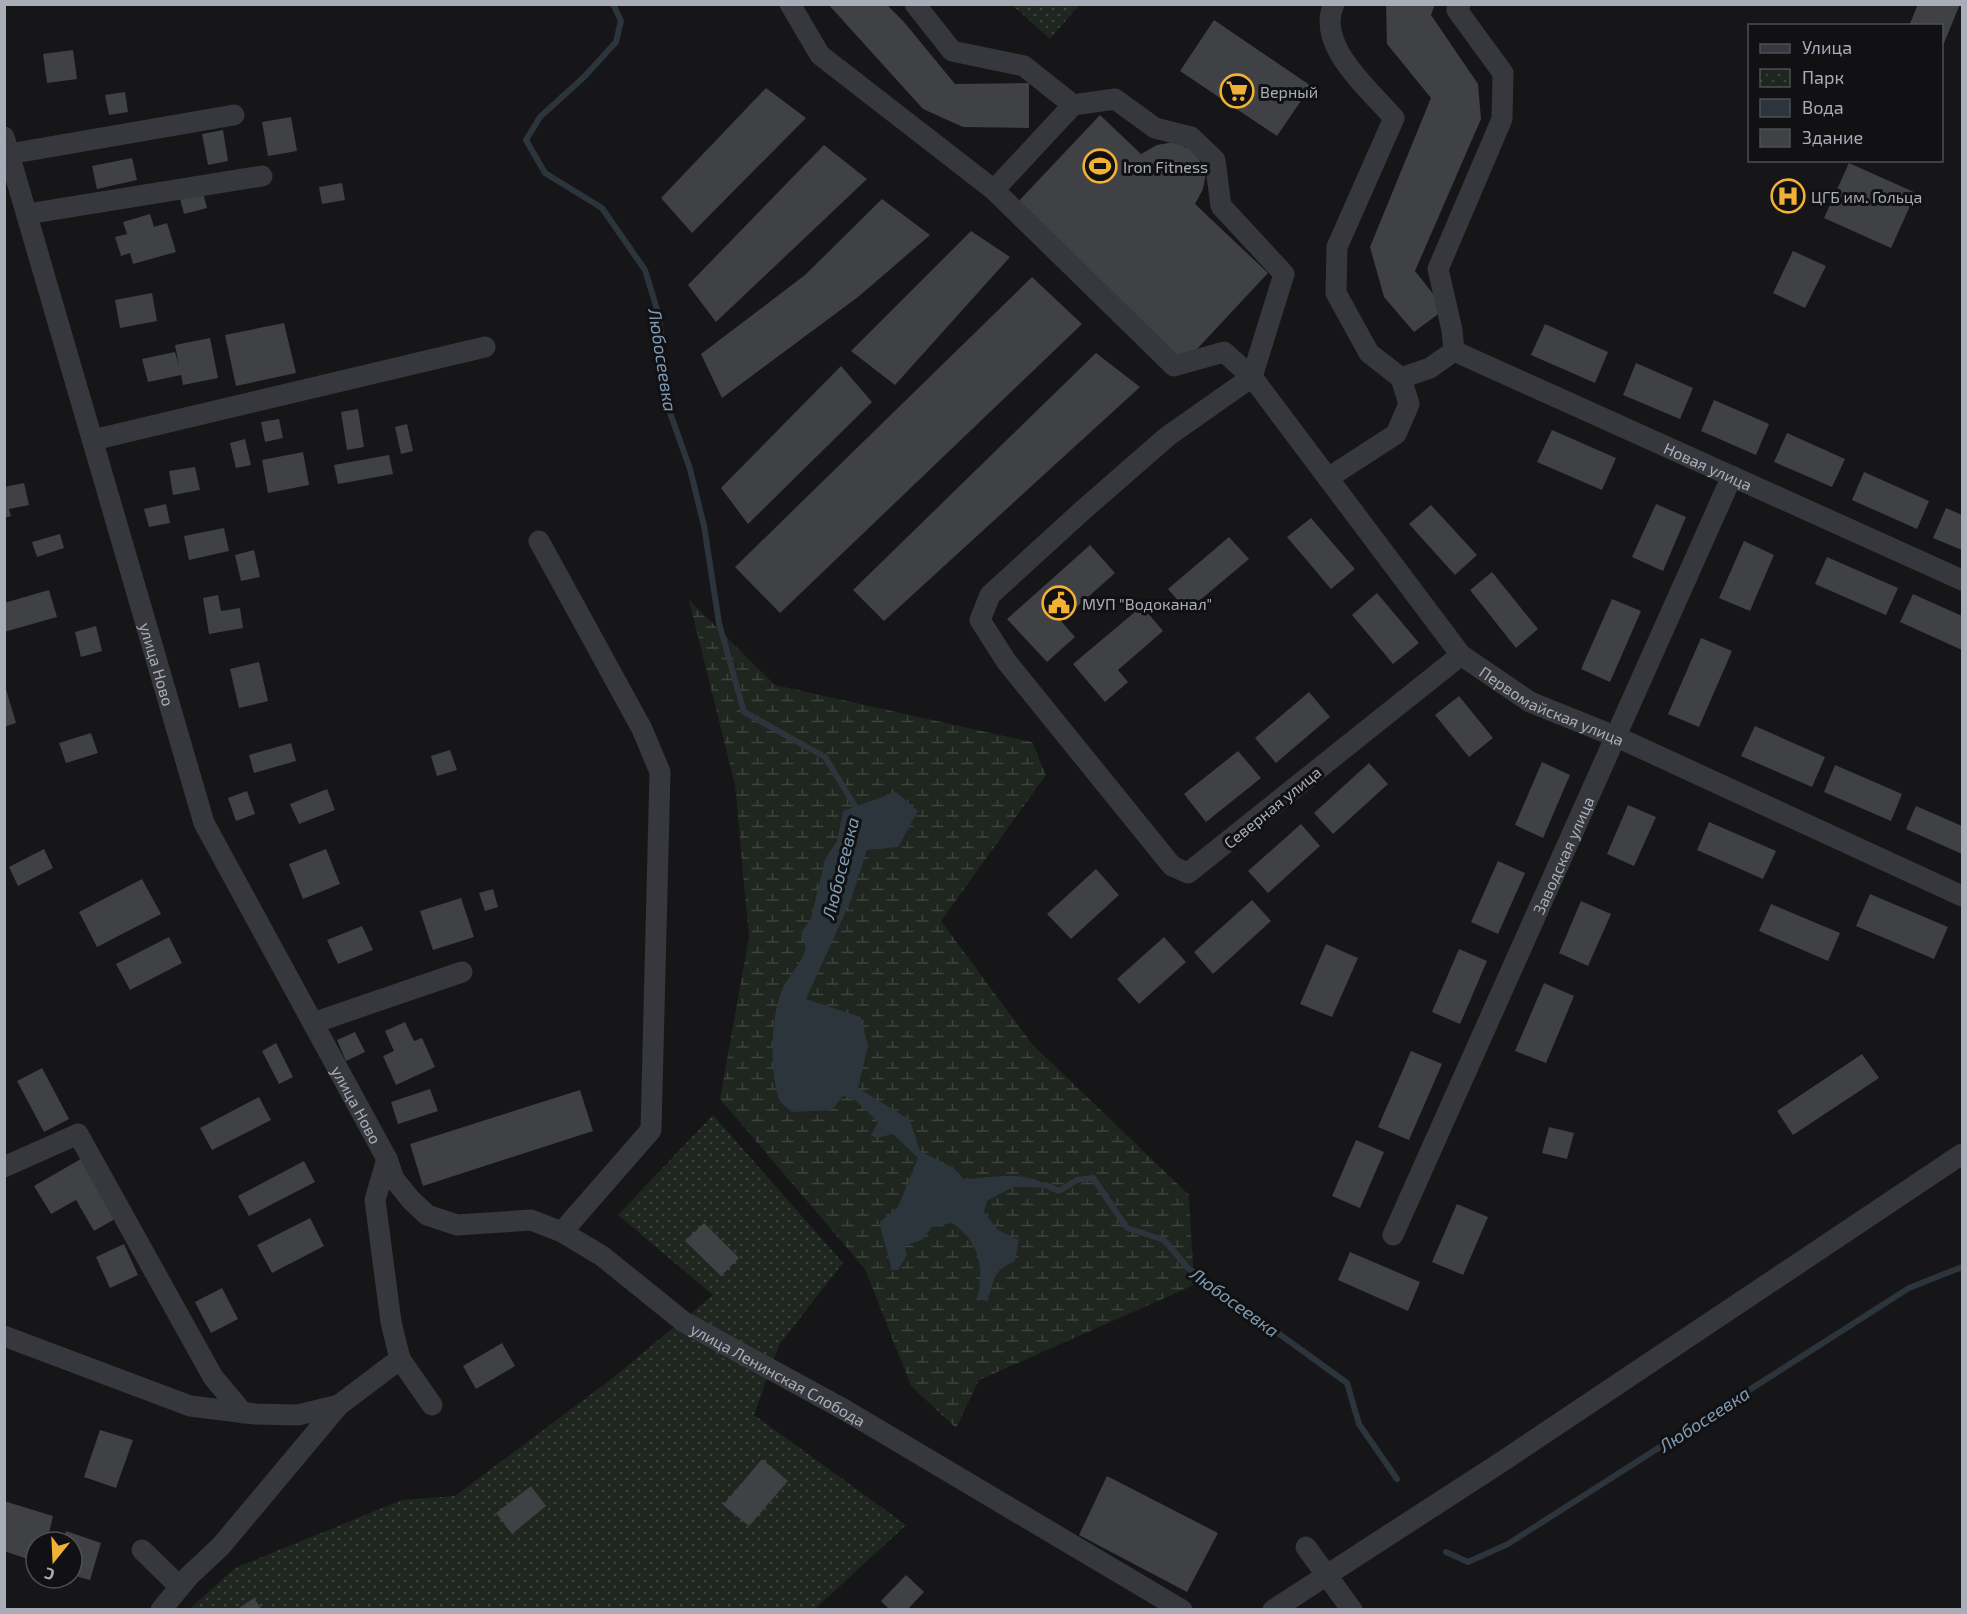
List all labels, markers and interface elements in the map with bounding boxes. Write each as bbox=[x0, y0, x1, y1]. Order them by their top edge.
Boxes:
legend bbox=[1748, 24, 1943, 162]
text: Улица bbox=[1802, 36, 1852, 58]
text: Парк bbox=[1802, 66, 1844, 88]
supermarket icon: Верный bbox=[1219, 73, 1255, 109]
place label: Верный bbox=[1260, 82, 1318, 101]
text: Вода bbox=[1802, 96, 1844, 118]
text: Здание bbox=[1802, 126, 1863, 148]
sports icon: Iron Fitness bbox=[1082, 148, 1118, 184]
place label: Iron Fitness bbox=[1123, 157, 1208, 176]
hospital icon: ЦГБ им. Гольца bbox=[1770, 178, 1806, 214]
place label: ЦГБ им. Гольца bbox=[1811, 187, 1922, 206]
water label: Любосеевка bbox=[644, 306, 682, 413]
street label: Новая улица bbox=[1661, 438, 1755, 494]
public building icon: МУП "Водоканал" bbox=[1041, 585, 1077, 621]
place label: МУП "Водоканал" bbox=[1082, 594, 1212, 613]
street label: улица Ново bbox=[136, 620, 179, 708]
street label: Первомайская улица bbox=[1476, 661, 1627, 749]
street label: Северная улица bbox=[1220, 762, 1325, 853]
street label: Заводская улица bbox=[1528, 793, 1597, 917]
water label: Любосеевка bbox=[816, 815, 863, 922]
street label: улица Ново bbox=[327, 1062, 386, 1147]
water label: Любосеевка bbox=[1186, 1262, 1284, 1342]
street label: улица Ленинская Слобода bbox=[687, 1318, 869, 1430]
water label: Любосеевка bbox=[1654, 1381, 1754, 1457]
north arrow bbox=[24, 1530, 84, 1590]
text: С bbox=[42, 1564, 57, 1585]

